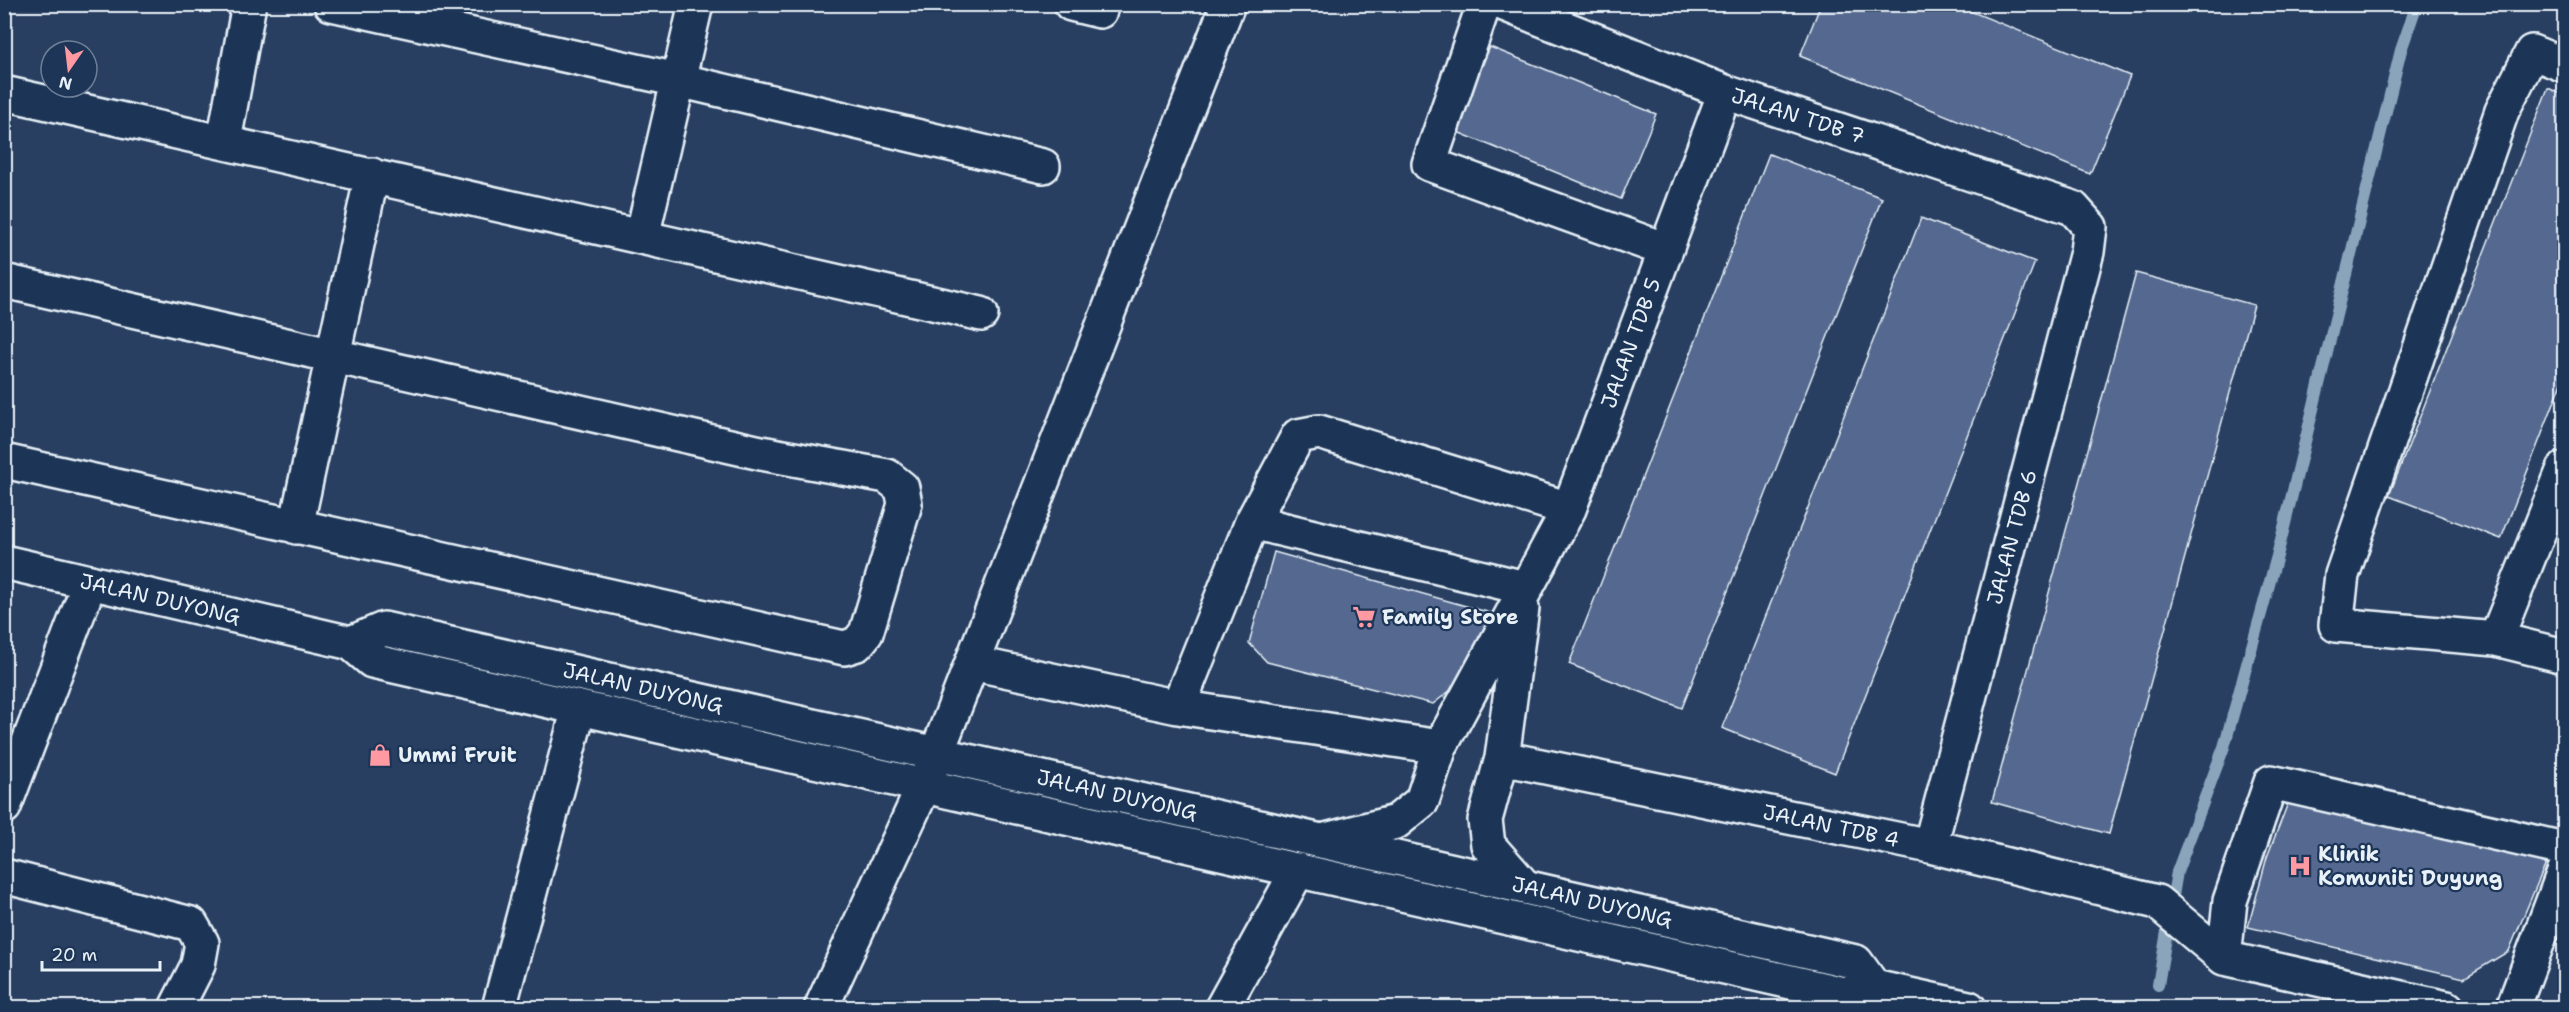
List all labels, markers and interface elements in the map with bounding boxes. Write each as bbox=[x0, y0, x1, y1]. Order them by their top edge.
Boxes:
north arrow bbox=[39, 39, 99, 99]
text: N bbox=[57, 71, 74, 95]
street label: JALAN TDB 7 bbox=[1728, 81, 1868, 151]
street label: JALAN TDB 5 bbox=[1594, 274, 1668, 412]
street label: JALAN TDB 6 bbox=[1981, 466, 2043, 608]
street label: JALAN DUYONG bbox=[77, 567, 243, 631]
place label: Family Store bbox=[1382, 603, 1519, 631]
supermarket icon: Family Store bbox=[1351, 604, 1377, 630]
street label: JALAN DUYONG bbox=[560, 656, 726, 720]
place label: Ummi Fruit bbox=[398, 741, 517, 769]
shop icon: Ummi Fruit bbox=[367, 742, 393, 768]
street label: JALAN DUYONG bbox=[1034, 763, 1200, 827]
street label: JALAN TDB 4 bbox=[1760, 798, 1902, 854]
place label: Klinik Komuniti Duyung bbox=[2318, 840, 2502, 892]
hospital icon: Klinik Komuniti Duyung bbox=[2287, 853, 2313, 879]
street label: JALAN DUYONG bbox=[1509, 870, 1675, 934]
scale bar bbox=[42, 934, 160, 972]
text: 20 m bbox=[51, 943, 97, 967]

